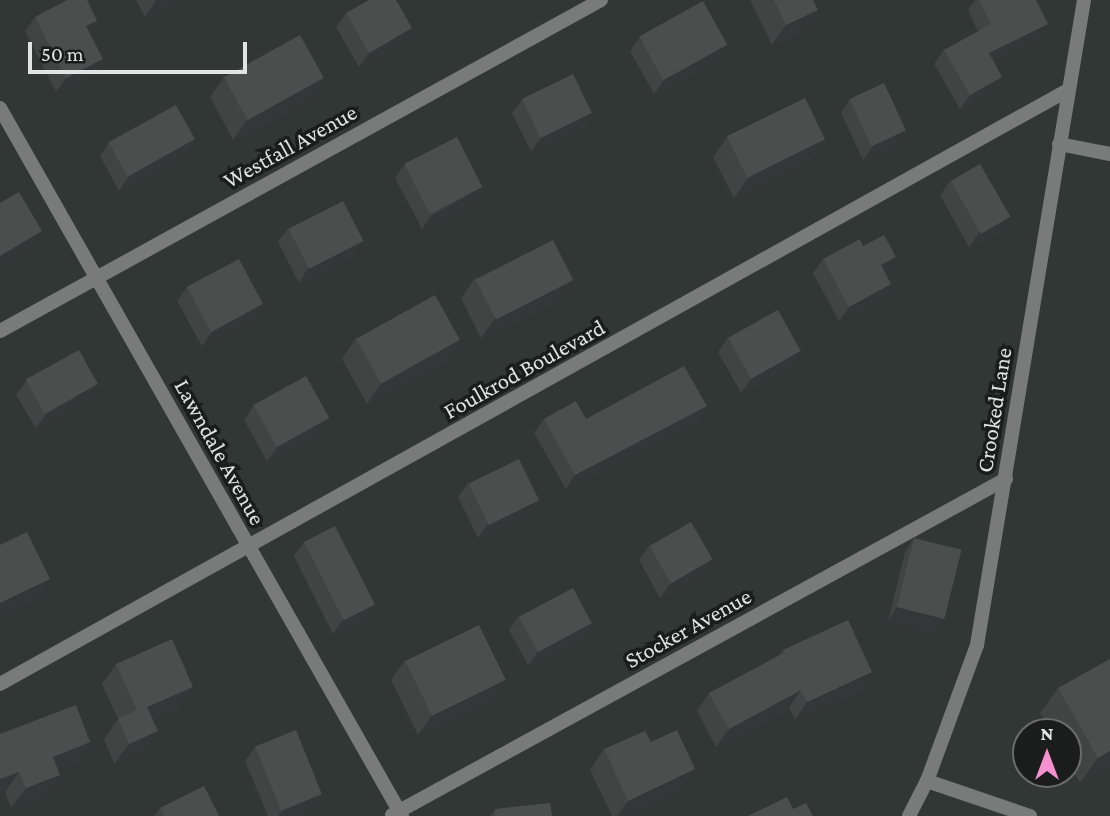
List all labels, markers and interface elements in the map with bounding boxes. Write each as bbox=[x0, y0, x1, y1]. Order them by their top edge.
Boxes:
scale bar bbox=[32, 28, 250, 72]
text: 50 m bbox=[41, 42, 84, 66]
street label: Westfall Avenue bbox=[218, 98, 362, 194]
street label: Foulkrod Boulevard bbox=[439, 313, 609, 425]
street label: Crooked Lane bbox=[971, 346, 1017, 474]
street label: Lawndale Avenue bbox=[169, 374, 271, 530]
street label: Stocker Avenue bbox=[620, 582, 756, 674]
north arrow bbox=[1012, 718, 1082, 788]
text: N bbox=[1041, 723, 1053, 744]

